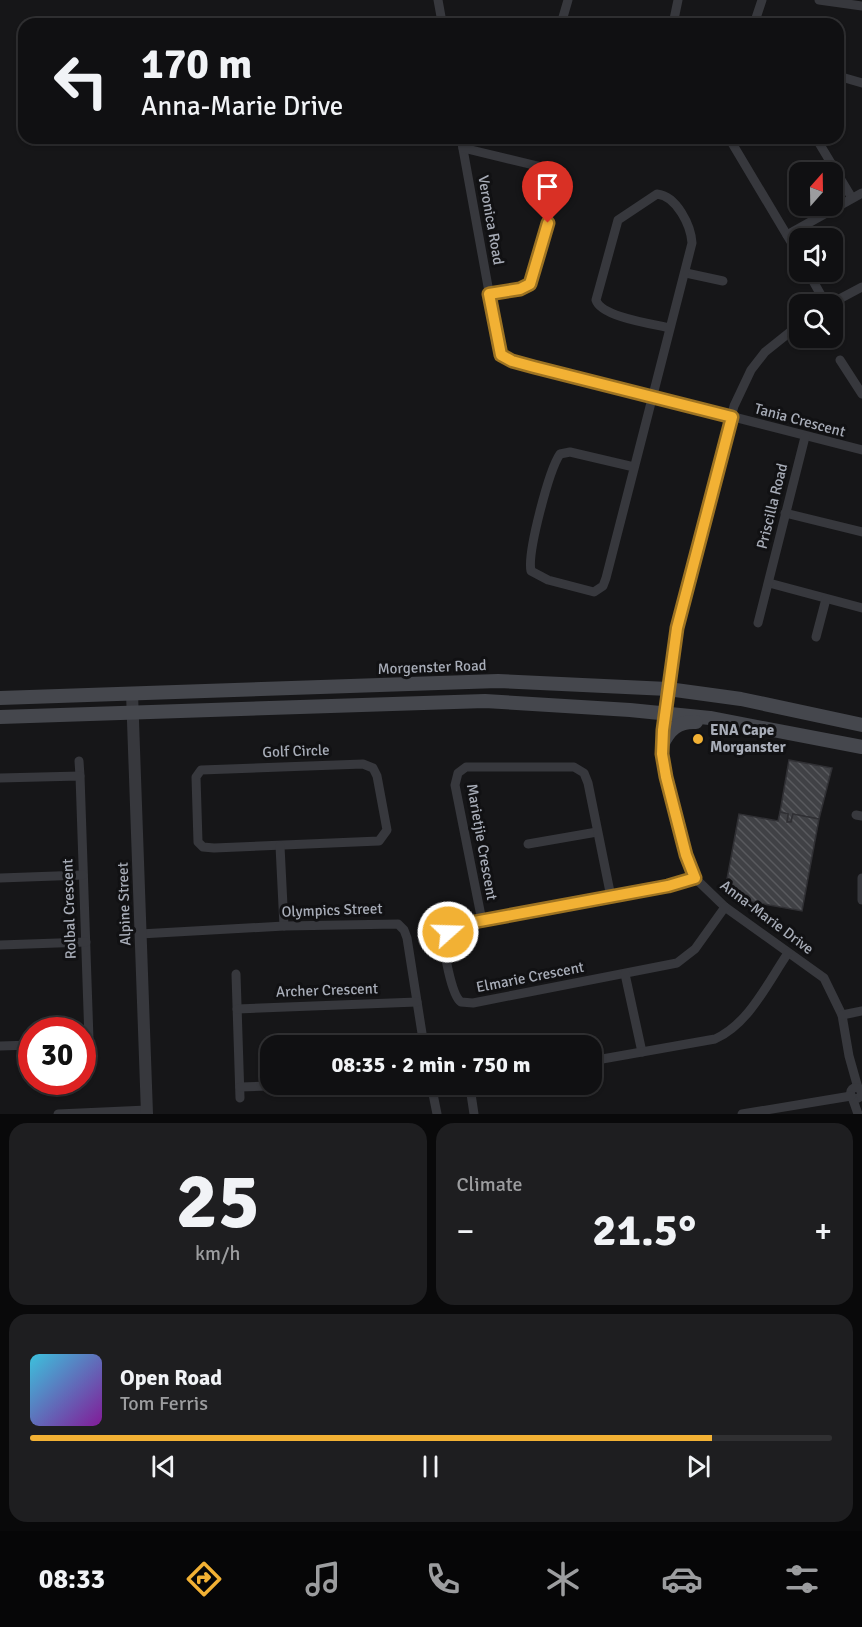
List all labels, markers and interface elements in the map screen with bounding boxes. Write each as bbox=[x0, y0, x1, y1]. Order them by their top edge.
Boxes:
text: 170 m bbox=[141, 39, 252, 90]
icon: left bbox=[42, 42, 120, 120]
text: Anna-Marie Drive bbox=[141, 90, 343, 123]
pin bbox=[522, 161, 573, 223]
north arrow bbox=[789, 162, 843, 216]
map controls bbox=[789, 162, 843, 348]
icon: arrive bbox=[531, 170, 564, 203]
street label: Veronica Road bbox=[474, 174, 508, 266]
button: sound bbox=[789, 228, 843, 282]
button: search bbox=[789, 294, 843, 348]
street label: Tania Crescent bbox=[753, 399, 847, 441]
street label: Priscilla Road bbox=[753, 461, 791, 551]
street label: Morgenster Road bbox=[377, 656, 487, 678]
place label: ENA Cape Morganster bbox=[710, 721, 786, 756]
marker: ENA Cape Morganster bbox=[691, 732, 705, 746]
street label: Golf Circle bbox=[262, 741, 330, 761]
street label: Marietjie Crescent bbox=[463, 782, 501, 902]
street label: Rolbal Crescent bbox=[58, 858, 80, 960]
street label: Alpine Street bbox=[114, 862, 134, 946]
street label: Anna-Marie Drive bbox=[717, 876, 817, 958]
street label: Olympics Street bbox=[281, 899, 383, 921]
position arrow bbox=[416, 900, 480, 964]
street label: Elmarie Crescent bbox=[475, 958, 585, 996]
street label: Archer Crescent bbox=[276, 979, 378, 1001]
speed limit sign: 30 bbox=[18, 1017, 96, 1095]
text: 08:35 · 2 min · 750 m bbox=[331, 1051, 531, 1078]
text: 25 bbox=[176, 1154, 260, 1250]
text: Climate bbox=[457, 1172, 522, 1197]
text: 21.5° bbox=[592, 1203, 696, 1258]
text: − bbox=[457, 1211, 474, 1252]
text: + bbox=[814, 1211, 832, 1252]
text: km/h bbox=[195, 1241, 240, 1266]
text: Open Road bbox=[120, 1364, 222, 1391]
text: Tom Ferris bbox=[120, 1391, 208, 1416]
icon: previous bbox=[147, 1450, 180, 1483]
icon: pause bbox=[414, 1450, 447, 1483]
icon: next bbox=[682, 1450, 715, 1483]
icon: directions bbox=[183, 1558, 225, 1600]
icon: music bbox=[302, 1558, 344, 1600]
icon: phone bbox=[422, 1558, 464, 1600]
icon: climate bbox=[542, 1558, 584, 1600]
icon: car bbox=[661, 1558, 703, 1600]
icon: filters bbox=[781, 1558, 823, 1600]
text: 08:33 bbox=[39, 1563, 105, 1596]

